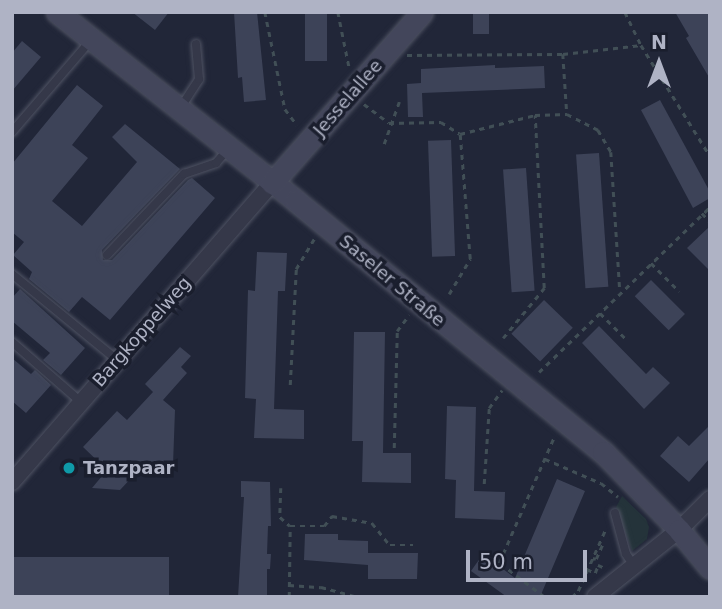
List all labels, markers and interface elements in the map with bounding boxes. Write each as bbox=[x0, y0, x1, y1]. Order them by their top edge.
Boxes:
north arrow bbox=[624, 28, 694, 98]
text: N bbox=[651, 31, 667, 53]
street label: Jesselallee bbox=[309, 55, 387, 141]
street label: Saseler Straße bbox=[335, 230, 449, 332]
street label: Bargkoppelweg bbox=[88, 273, 196, 391]
place label: Tanzpaar bbox=[83, 457, 174, 479]
marker: Tanzpaar bbox=[61, 460, 77, 476]
scale bar bbox=[470, 536, 591, 580]
text: 50 m bbox=[479, 550, 533, 574]

